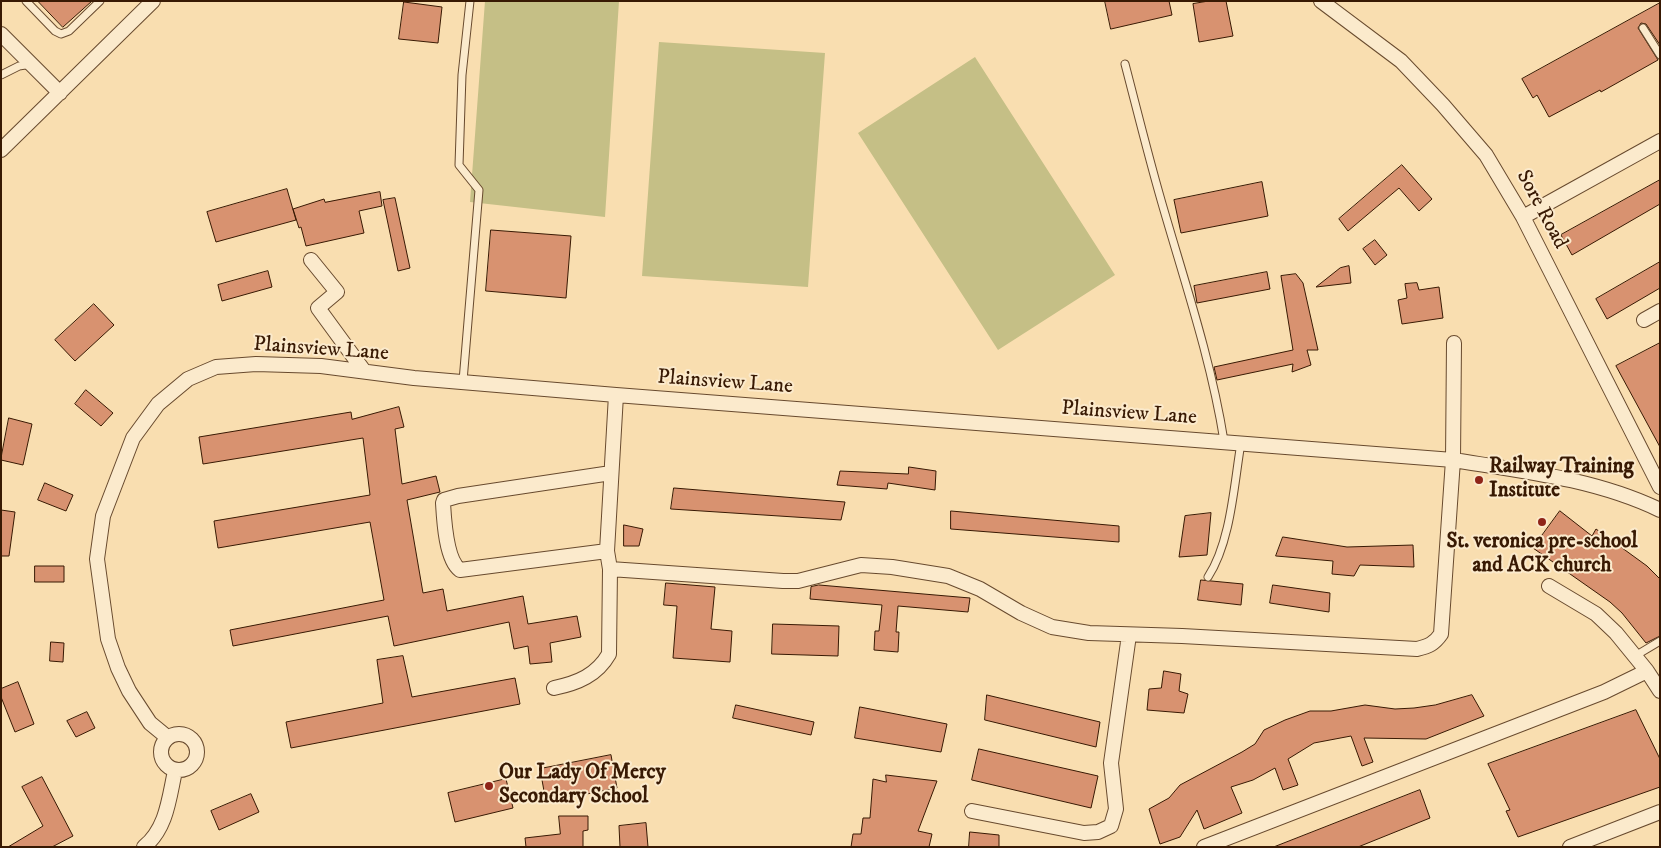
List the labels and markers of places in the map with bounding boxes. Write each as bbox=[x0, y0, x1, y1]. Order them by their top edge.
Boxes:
place label: Railway Training Institute bbox=[1489, 455, 1634, 505]
marker: Railway Training Institute bbox=[1473, 474, 1485, 486]
marker: St. veronica pre-school and ACK church bbox=[1536, 516, 1548, 528]
place label: St. veronica pre-school and ACK church bbox=[1446, 530, 1638, 580]
place label: Our Lady Of Mercy Secondary School bbox=[499, 761, 666, 811]
marker: Our Lady Of Mercy Secondary School bbox=[483, 780, 495, 792]

